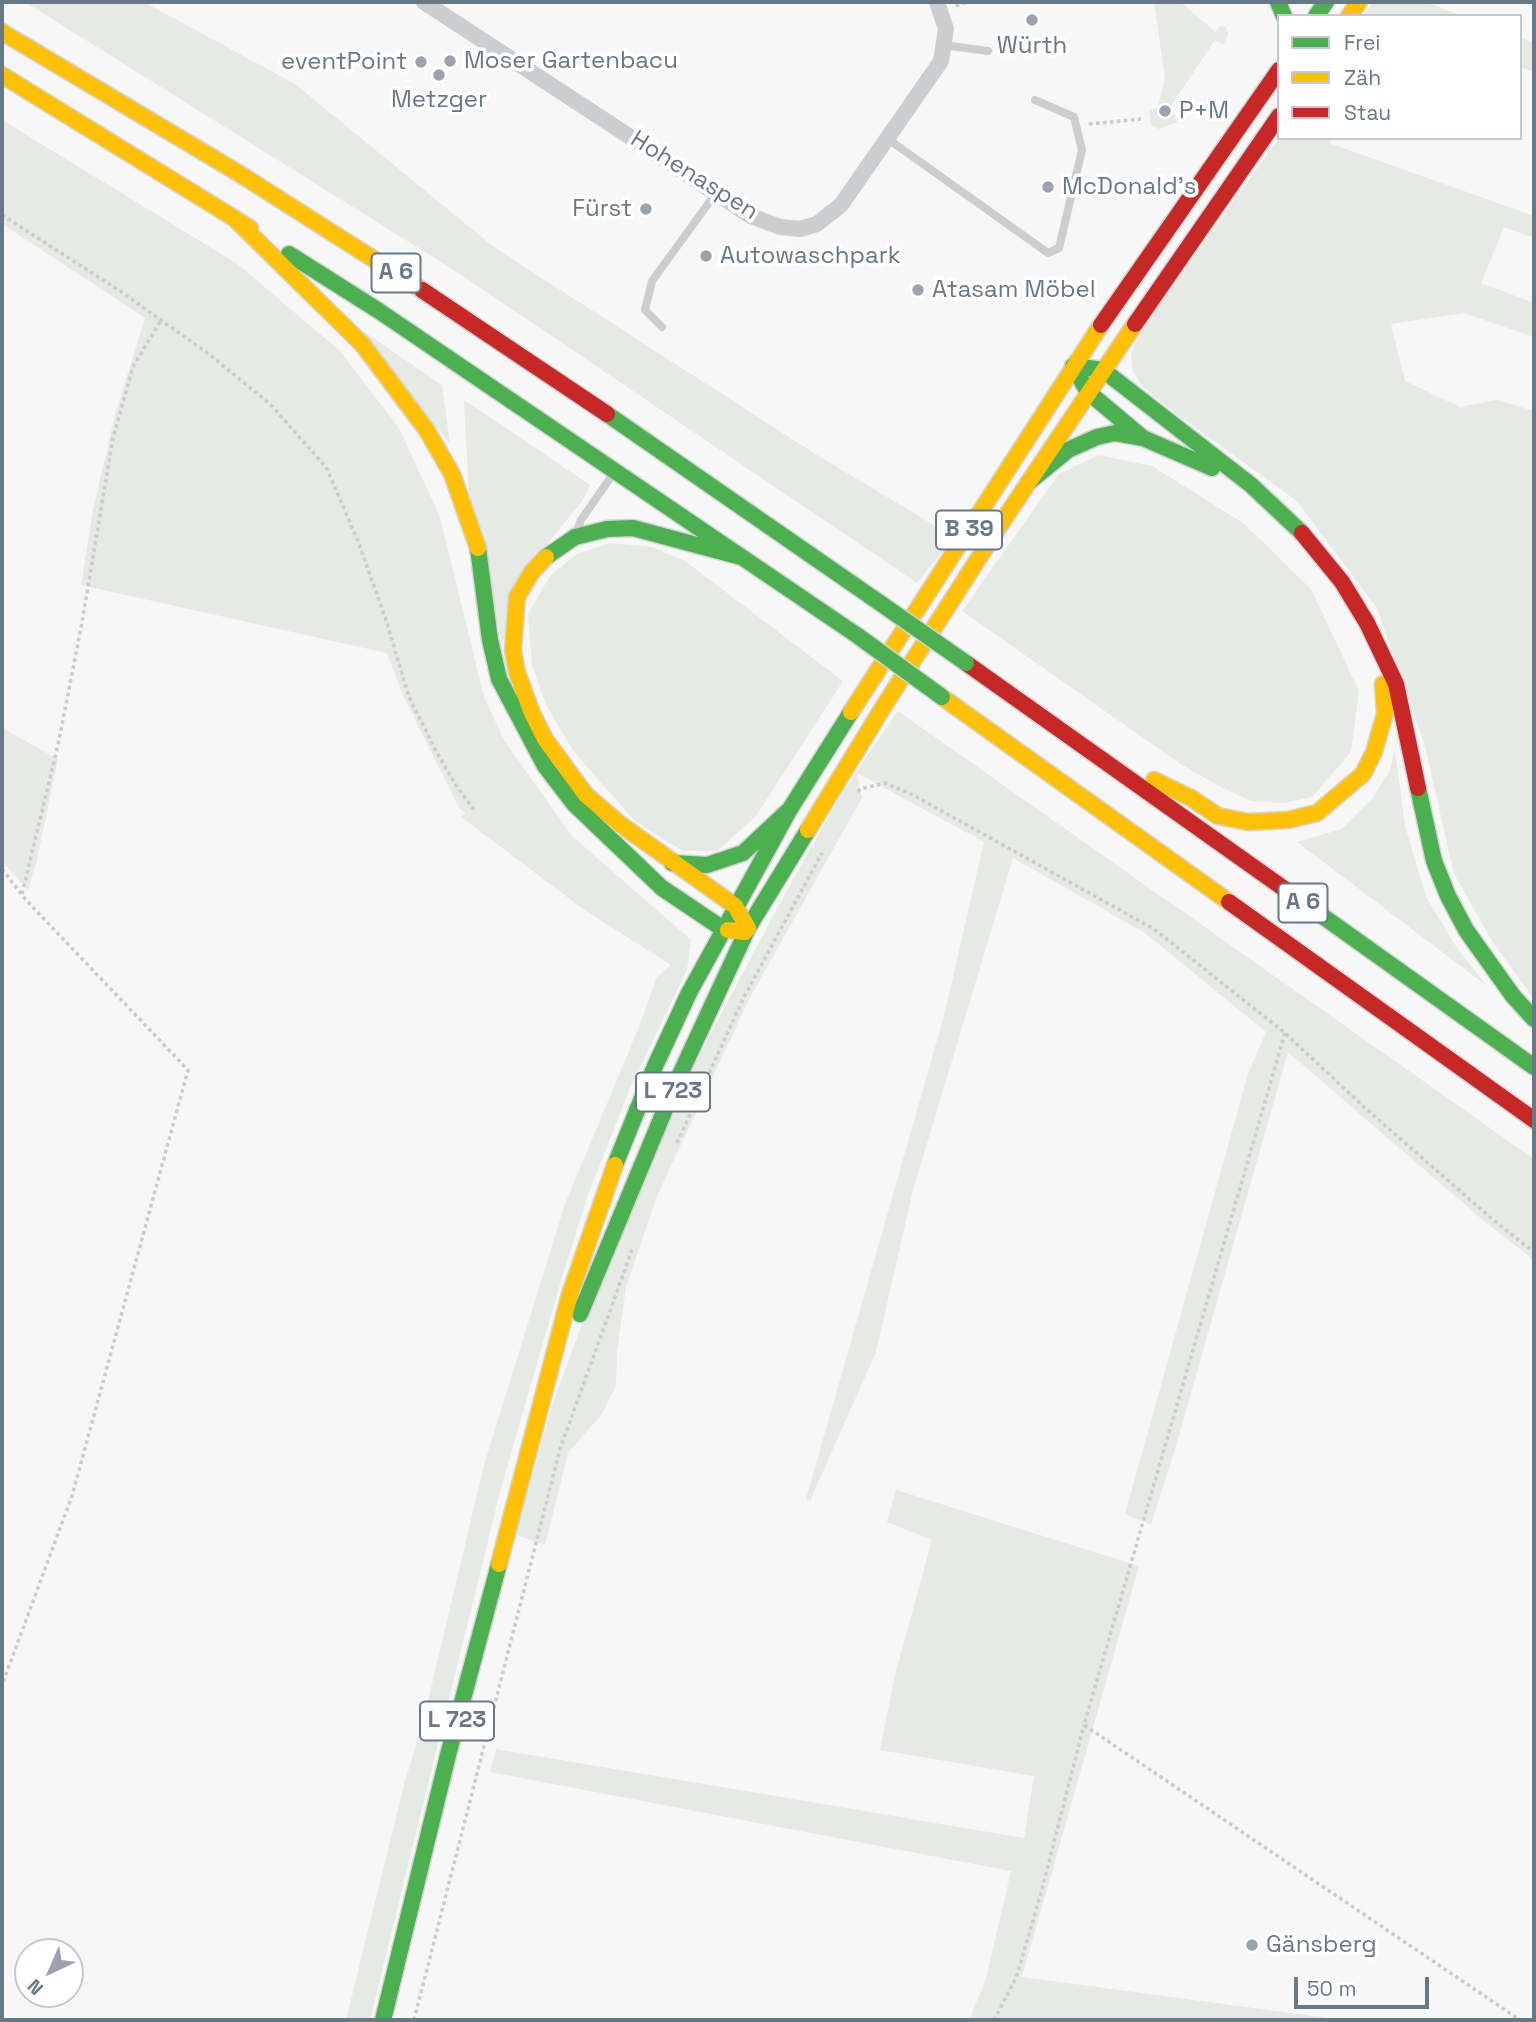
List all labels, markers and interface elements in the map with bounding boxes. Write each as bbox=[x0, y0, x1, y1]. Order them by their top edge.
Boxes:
marker: Würth bbox=[1024, 12, 1040, 28]
legend bbox=[1277, 14, 1522, 140]
text: Frei bbox=[1344, 29, 1380, 56]
place label: Würth bbox=[997, 32, 1067, 60]
place label: Moser Gartenbacu bbox=[464, 47, 678, 75]
place label: eventPoint bbox=[281, 48, 407, 76]
marker: Moser Gartenbacu bbox=[442, 53, 458, 69]
marker: eventPoint bbox=[413, 54, 429, 70]
text: Zäh bbox=[1344, 64, 1381, 91]
marker: Metzger bbox=[431, 67, 447, 83]
place label: Metzger bbox=[391, 86, 487, 114]
place label: P+M bbox=[1179, 97, 1229, 125]
text: Stau bbox=[1344, 99, 1391, 126]
marker: P+M bbox=[1157, 103, 1173, 119]
street label: Hohenaspen bbox=[625, 125, 763, 227]
place label: McDonald's bbox=[1062, 173, 1196, 201]
marker: McDonald's bbox=[1040, 179, 1056, 195]
place label: Fürst bbox=[572, 195, 632, 223]
marker: Fürst bbox=[638, 201, 654, 217]
place label: Autowaschpark bbox=[720, 242, 901, 270]
marker: Autowaschpark bbox=[698, 248, 714, 264]
road number: A 6 bbox=[372, 254, 420, 292]
place label: Atasam Möbel bbox=[932, 276, 1096, 304]
marker: Atasam Möbel bbox=[910, 282, 926, 298]
road number: B 39 bbox=[936, 510, 1002, 550]
road number: A 6 bbox=[1278, 884, 1328, 922]
road number: L 723 bbox=[636, 1072, 710, 1112]
road number: L 723 bbox=[420, 1702, 494, 1740]
place label: Gänsberg bbox=[1266, 1931, 1377, 1959]
marker: Gänsberg bbox=[1244, 1937, 1260, 1953]
north arrow bbox=[14, 1938, 84, 2008]
scale bar bbox=[1298, 1962, 1433, 2006]
text: N bbox=[22, 1974, 49, 2000]
text: 50 m bbox=[1307, 1975, 1357, 2002]

